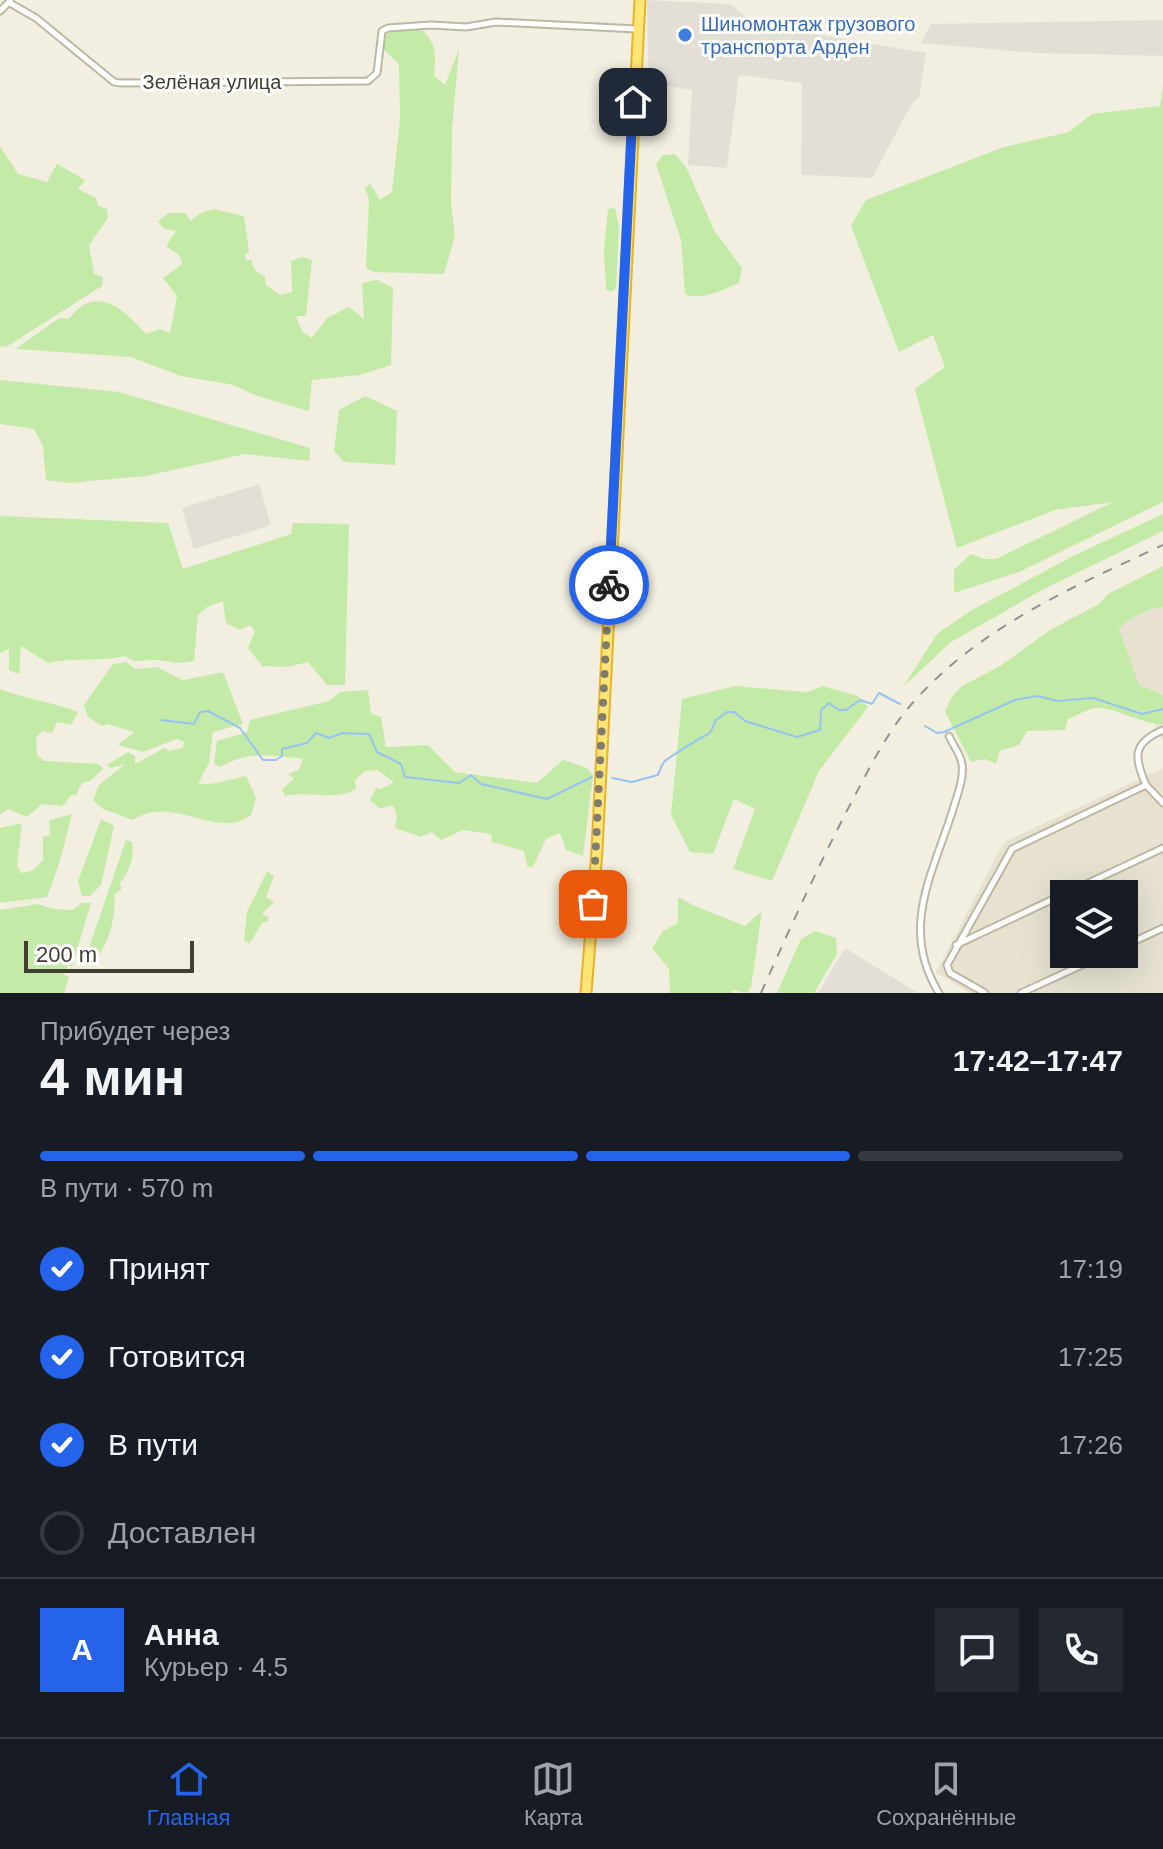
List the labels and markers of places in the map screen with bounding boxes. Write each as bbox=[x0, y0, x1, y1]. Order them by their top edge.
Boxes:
place label: Шиномонтаж грузового транспорта Арден bbox=[701, 13, 915, 58]
marker: Шиномонтаж грузового транспорта Арден bbox=[676, 26, 694, 44]
pin bbox=[599, 68, 667, 136]
pin bbox=[559, 870, 627, 938]

